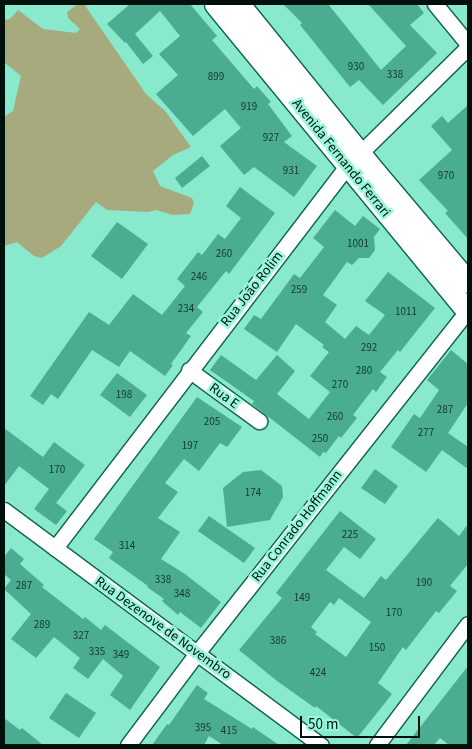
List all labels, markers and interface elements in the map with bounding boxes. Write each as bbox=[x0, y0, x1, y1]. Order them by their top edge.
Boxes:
house number: 930 bbox=[348, 60, 364, 74]
house number: 338 bbox=[387, 68, 403, 82]
house number: 899 bbox=[208, 70, 224, 84]
street label: Avenida Fernando Ferrari bbox=[288, 96, 394, 220]
house number: 919 bbox=[241, 100, 257, 114]
house number: 927 bbox=[263, 131, 279, 145]
house number: 931 bbox=[283, 164, 299, 178]
house number: 970 bbox=[438, 169, 454, 183]
house number: 1001 bbox=[347, 237, 369, 251]
house number: 260 bbox=[216, 247, 232, 261]
street label: Rua João Rolim bbox=[217, 248, 287, 330]
house number: 246 bbox=[191, 270, 207, 284]
house number: 259 bbox=[291, 283, 307, 297]
house number: 234 bbox=[178, 302, 194, 316]
house number: 1011 bbox=[395, 305, 417, 319]
house number: 292 bbox=[361, 341, 377, 355]
house number: 280 bbox=[356, 364, 372, 378]
house number: 270 bbox=[332, 378, 348, 392]
street label: Rua E bbox=[206, 380, 242, 412]
house number: 198 bbox=[116, 388, 132, 402]
house number: 287 bbox=[437, 403, 453, 417]
house number: 260 bbox=[327, 410, 343, 424]
house number: 205 bbox=[204, 415, 220, 429]
house number: 277 bbox=[418, 426, 434, 440]
house number: 250 bbox=[312, 432, 328, 446]
house number: 197 bbox=[182, 439, 198, 453]
house number: 170 bbox=[49, 463, 65, 477]
street label: Rua Conrado Hoffmann bbox=[248, 467, 346, 585]
house number: 174 bbox=[245, 486, 261, 500]
house number: 225 bbox=[342, 528, 358, 542]
house number: 314 bbox=[119, 539, 135, 553]
street label: Rua Dezenove de Novembro bbox=[92, 573, 234, 683]
house number: 338 bbox=[155, 573, 171, 587]
house number: 190 bbox=[416, 576, 432, 590]
house number: 287 bbox=[16, 579, 32, 593]
house number: 348 bbox=[174, 587, 190, 601]
house number: 149 bbox=[294, 591, 310, 605]
house number: 170 bbox=[386, 606, 402, 620]
house number: 289 bbox=[34, 618, 50, 632]
house number: 327 bbox=[73, 629, 89, 643]
house number: 386 bbox=[270, 634, 286, 648]
house number: 150 bbox=[369, 641, 385, 655]
house number: 335 bbox=[89, 645, 105, 659]
house number: 349 bbox=[113, 648, 129, 662]
house number: 424 bbox=[310, 666, 326, 680]
scale bar bbox=[302, 706, 422, 738]
text: 50 m bbox=[308, 714, 338, 735]
house number: 395 bbox=[195, 721, 211, 735]
house number: 415 bbox=[221, 724, 237, 738]

